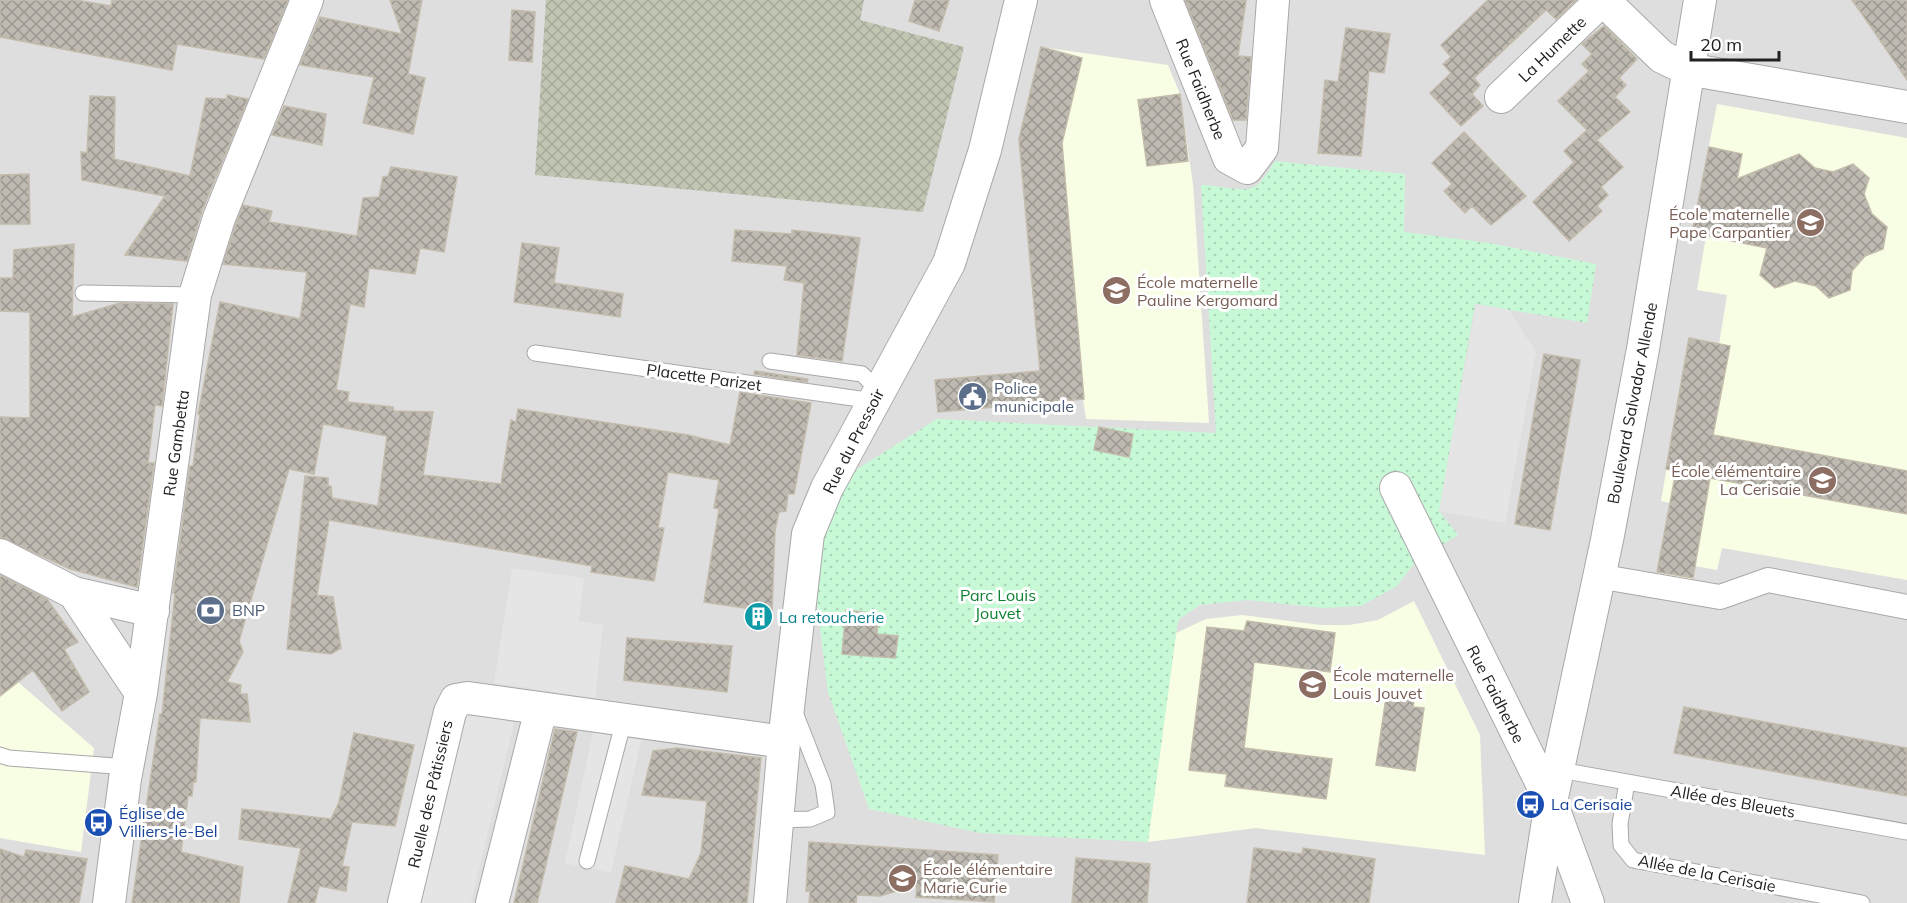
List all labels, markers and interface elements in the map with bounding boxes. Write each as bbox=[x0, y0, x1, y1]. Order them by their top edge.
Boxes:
street label: La Humette bbox=[1514, 12, 1590, 86]
scale bar bbox=[1691, 24, 1780, 62]
text: 20 m bbox=[1700, 33, 1742, 56]
street label: Rue Faidherbe bbox=[1172, 36, 1230, 142]
place label: École maternelle Pape Carpantier bbox=[1669, 204, 1790, 242]
school or university icon: École maternelle Pape Carpantier bbox=[1795, 207, 1827, 239]
place label: École maternelle Pauline Kergomard bbox=[1137, 272, 1278, 310]
school or university icon: École maternelle Pauline Kergomard bbox=[1100, 275, 1132, 307]
street label: Boulevard Salvador Allende bbox=[1603, 301, 1661, 505]
street label: Placette Parizet bbox=[645, 359, 763, 395]
place label: Police municipale bbox=[994, 378, 1074, 416]
public building icon: Police municipale bbox=[957, 381, 989, 413]
street label: Rue du Pressoir bbox=[818, 385, 888, 497]
street label: Rue Gambetta bbox=[159, 388, 193, 498]
place label: École élémentaire La Cerisaie bbox=[1671, 461, 1801, 499]
school or university icon: École élémentaire La Cerisaie bbox=[1806, 464, 1838, 496]
park label: Parc Louis Jouvet bbox=[960, 585, 1036, 623]
bank icon: BNP bbox=[195, 594, 227, 626]
place label: BNP bbox=[232, 600, 265, 620]
building icon: La retoucherie bbox=[742, 601, 774, 633]
place label: La retoucherie bbox=[779, 607, 884, 627]
street label: Rue Faidherbe bbox=[1463, 642, 1529, 746]
place label: École maternelle Louis Jouvet bbox=[1333, 665, 1454, 703]
school or university icon: École maternelle Louis Jouvet bbox=[1296, 668, 1328, 700]
street label: Ruelle des Pâtissiers bbox=[403, 718, 457, 870]
street label: Allée des Bleuets bbox=[1669, 780, 1797, 822]
bus stop icon: La Cerisaie bbox=[1514, 788, 1546, 820]
place label: La Cerisaie bbox=[1551, 794, 1632, 814]
place label: Église de Villiers-le-Bel bbox=[119, 803, 218, 841]
bus stop icon: Église de Villiers-le-Bel bbox=[82, 806, 114, 838]
street label: Allée de la Cerisaie bbox=[1636, 850, 1778, 896]
place label: École élémentaire Marie Curie bbox=[923, 859, 1053, 897]
school or university icon: École élémentaire Marie Curie bbox=[886, 862, 918, 894]

